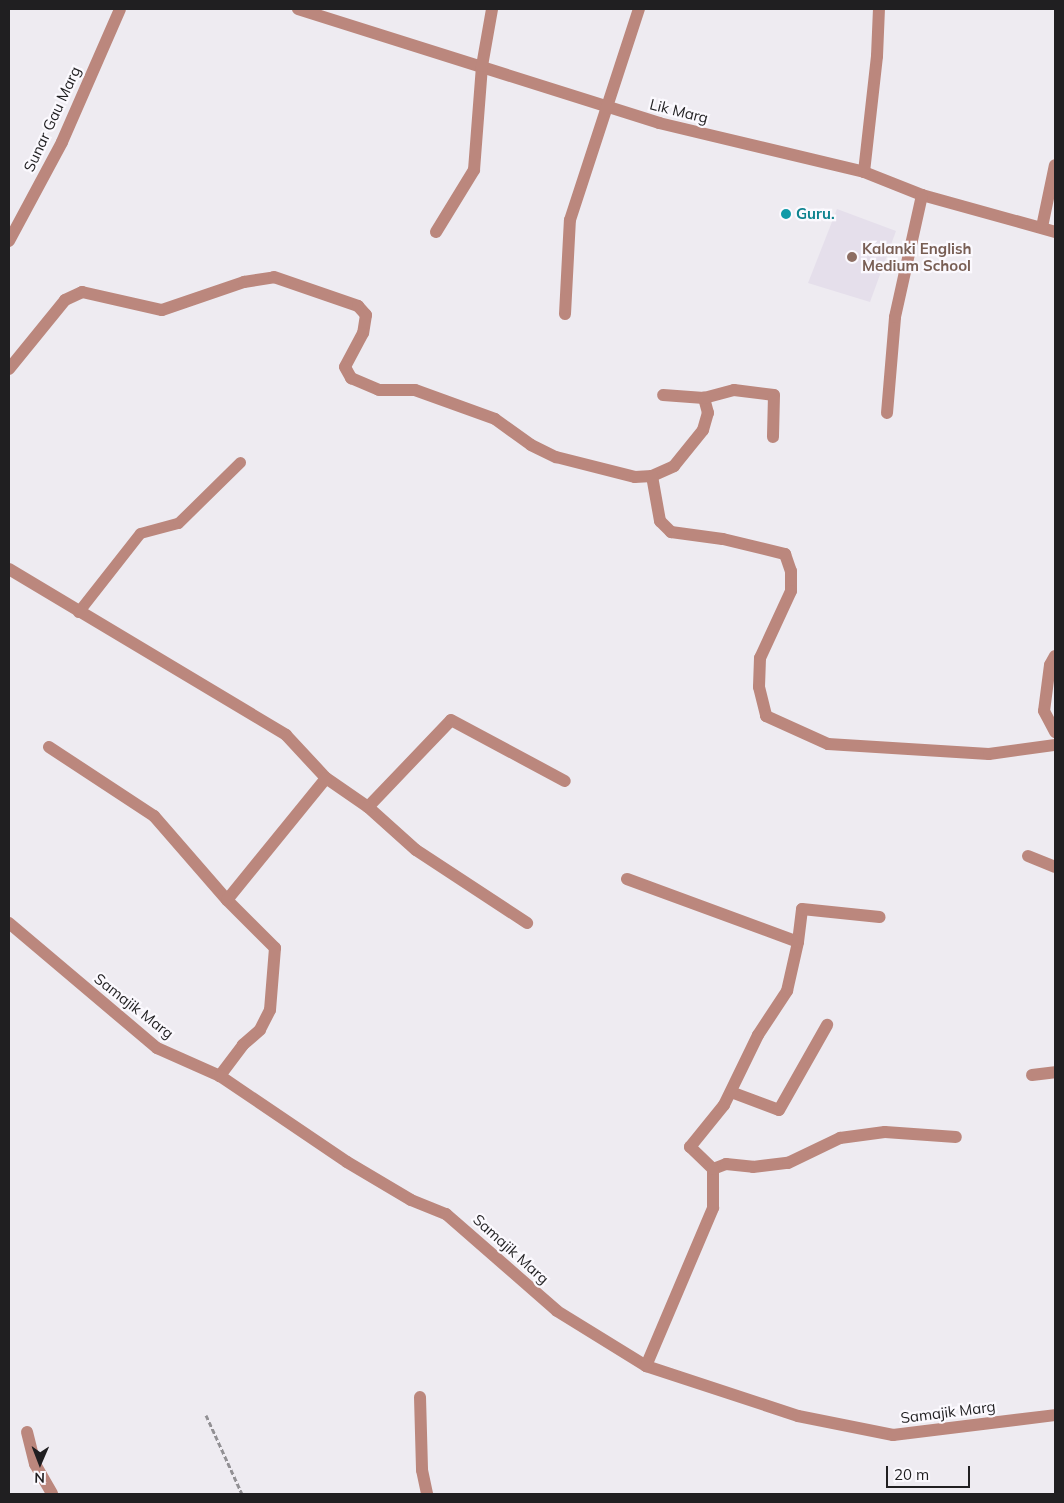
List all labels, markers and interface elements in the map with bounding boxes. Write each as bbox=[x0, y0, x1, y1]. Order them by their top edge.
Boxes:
street label: Sunar Gau Marg bbox=[20, 64, 84, 174]
street label: Lik Marg bbox=[648, 95, 710, 127]
place label: Guru. bbox=[796, 205, 835, 223]
marker: Guru. bbox=[780, 208, 792, 220]
place label: Kalanki English Medium School bbox=[862, 239, 972, 274]
marker: Kalanki English Medium School bbox=[846, 251, 858, 263]
street label: Samajik Marg bbox=[91, 969, 177, 1043]
street label: Samajik Marg bbox=[469, 1210, 553, 1288]
street label: Samajik Marg bbox=[899, 1397, 997, 1427]
north arrow bbox=[15, 1438, 65, 1488]
scale bar bbox=[889, 1456, 973, 1488]
text: 20 m bbox=[894, 1465, 929, 1484]
text: N bbox=[34, 1469, 45, 1487]

